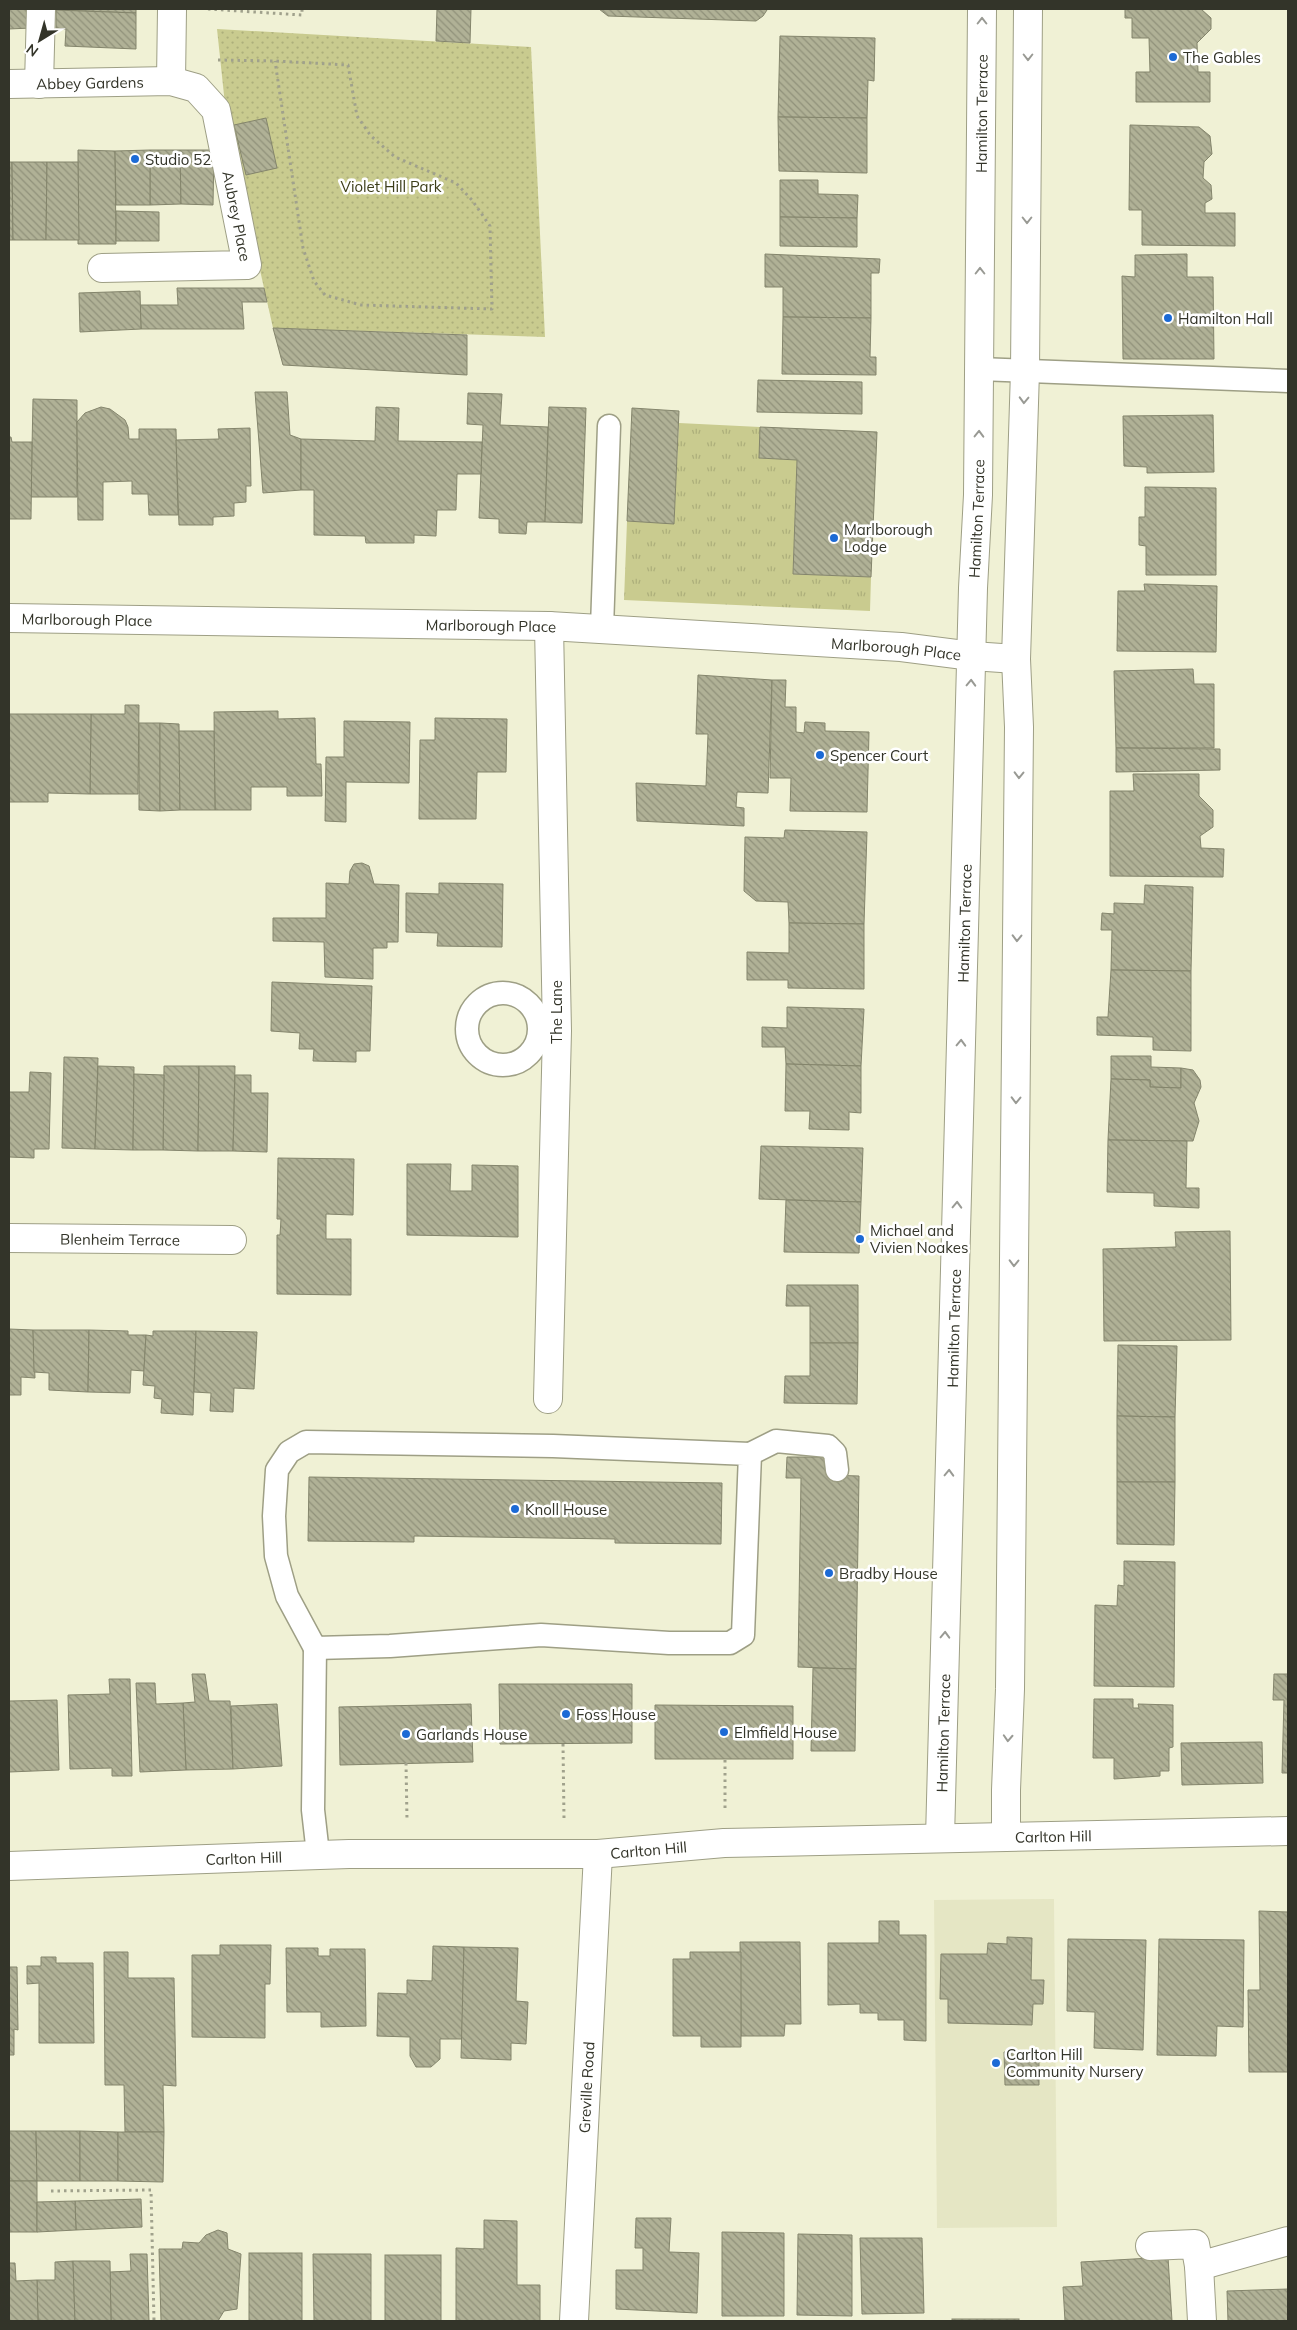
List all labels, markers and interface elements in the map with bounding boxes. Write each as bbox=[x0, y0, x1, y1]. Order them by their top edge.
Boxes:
north arrow bbox=[15, 15, 65, 65]
one-way arrow bbox=[977, 17, 987, 25]
text: N bbox=[23, 40, 42, 61]
place label: The Gables bbox=[1183, 48, 1261, 67]
marker: The Gables bbox=[1167, 51, 1179, 63]
street label: Hamilton Terrace bbox=[971, 54, 991, 173]
one-way arrow bbox=[1023, 54, 1033, 62]
street label: Abbey Gardens bbox=[36, 72, 144, 93]
place label: Studio 52 bbox=[145, 150, 211, 169]
marker: Studio 52 bbox=[129, 153, 141, 165]
street label: Aubrey Place bbox=[219, 169, 256, 263]
park label: Violet Hill Park bbox=[340, 177, 442, 196]
one-way arrow bbox=[1022, 216, 1032, 224]
one-way arrow bbox=[975, 267, 985, 275]
place label: Hamilton Hall bbox=[1178, 309, 1273, 328]
marker: Hamilton Hall bbox=[1162, 312, 1174, 324]
one-way arrow bbox=[1019, 396, 1030, 404]
one-way arrow bbox=[973, 430, 984, 438]
street label: Hamilton Terrace bbox=[964, 459, 988, 578]
place label: Marlborough Lodge bbox=[844, 520, 933, 556]
marker: Marlborough Lodge bbox=[828, 532, 840, 544]
street label: Marlborough Place bbox=[22, 609, 152, 630]
street label: Marlborough Place bbox=[425, 615, 557, 636]
street label: Marlborough Place bbox=[831, 633, 962, 664]
one-way arrow bbox=[966, 679, 977, 687]
place label: Spencer Court bbox=[830, 746, 928, 765]
marker: Spencer Court bbox=[814, 749, 826, 761]
one-way arrow bbox=[1014, 772, 1024, 780]
street label: Hamilton Terrace bbox=[953, 864, 975, 983]
one-way arrow bbox=[1012, 934, 1023, 942]
street label: The Lane bbox=[547, 980, 566, 1044]
one-way arrow bbox=[956, 1038, 966, 1046]
one-way arrow bbox=[1011, 1097, 1021, 1105]
one-way arrow bbox=[951, 1201, 962, 1209]
place label: Michael and Vivien Noakes bbox=[870, 1221, 968, 1257]
street label: Blenheim Terrace bbox=[60, 1229, 180, 1249]
marker: Michael and Vivien Noakes bbox=[854, 1233, 866, 1245]
one-way arrow bbox=[1009, 1260, 1019, 1267]
street label: Hamilton Terrace bbox=[942, 1269, 965, 1388]
one-way arrow bbox=[944, 1468, 954, 1476]
place label: Knoll House bbox=[525, 1500, 607, 1519]
marker: Knoll House bbox=[509, 1503, 521, 1515]
place label: Bradby House bbox=[839, 1564, 938, 1583]
marker: Bradby House bbox=[823, 1567, 835, 1579]
one-way arrow bbox=[939, 1631, 950, 1639]
street label: Hamilton Terrace bbox=[932, 1673, 954, 1793]
place label: Foss House bbox=[576, 1705, 656, 1724]
marker: Foss House bbox=[560, 1708, 572, 1720]
place label: Elmfield House bbox=[734, 1723, 837, 1742]
place label: Garlands House bbox=[416, 1725, 527, 1744]
marker: Elmfield House bbox=[718, 1726, 730, 1738]
marker: Garlands House bbox=[400, 1728, 412, 1740]
one-way arrow bbox=[1003, 1734, 1013, 1742]
street label: Carlton Hill bbox=[1015, 1826, 1092, 1846]
street label: Carlton Hill bbox=[610, 1837, 688, 1862]
street label: Carlton Hill bbox=[205, 1847, 283, 1869]
street label: Greville Road bbox=[574, 2041, 598, 2134]
place label: Carlton Hill Community Nursery bbox=[1006, 2045, 1144, 2081]
marker: Carlton Hill Community Nursery bbox=[990, 2057, 1002, 2069]

